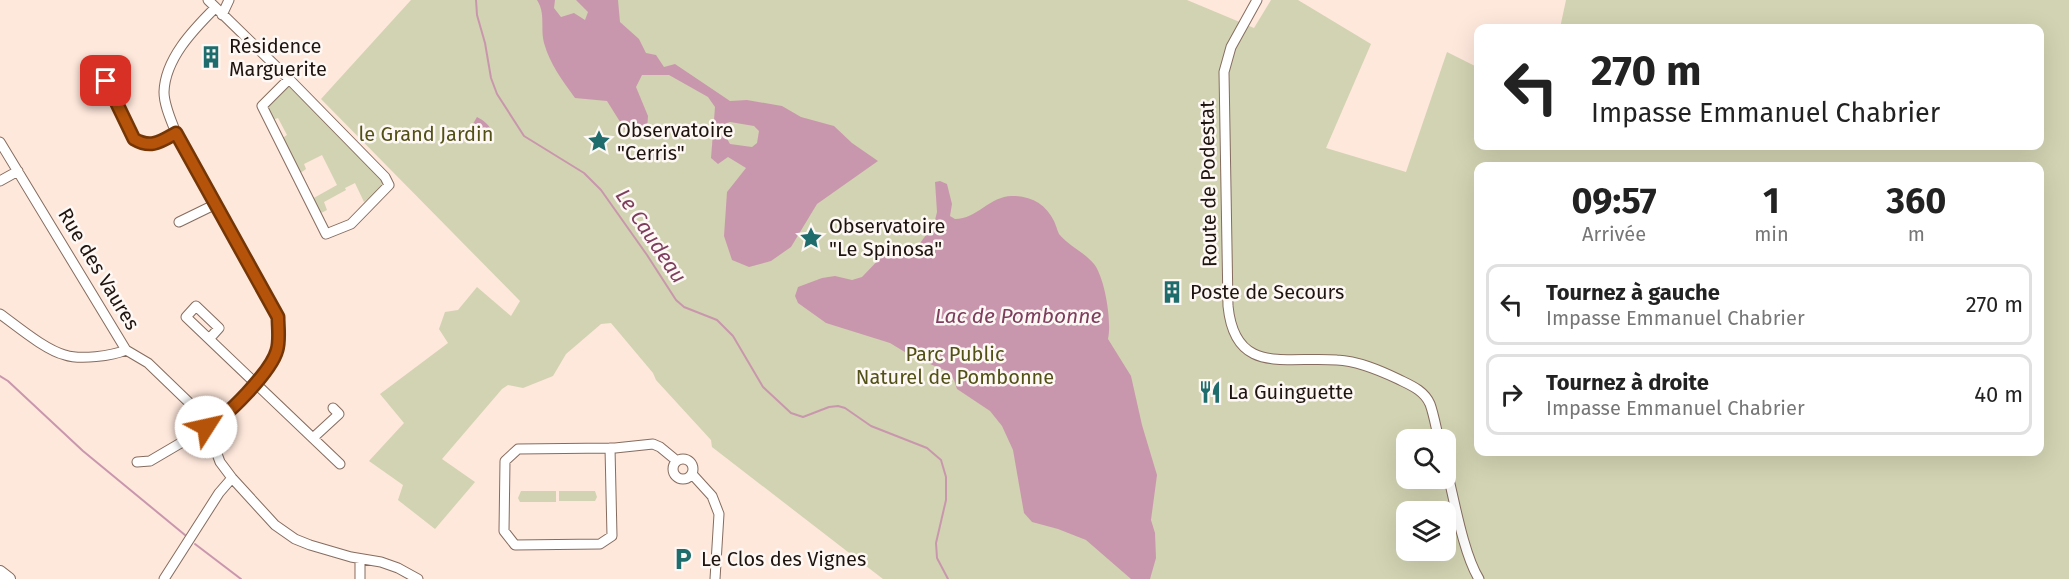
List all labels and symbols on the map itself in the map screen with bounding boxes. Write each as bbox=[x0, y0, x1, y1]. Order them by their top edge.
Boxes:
place label: Résidence Marguerite bbox=[229, 34, 327, 81]
building icon: Résidence Marguerite bbox=[198, 44, 224, 70]
pin bbox=[80, 55, 131, 106]
street label: Route de Podestat bbox=[1195, 100, 1221, 267]
place label: Observatoire "Cerris" bbox=[617, 118, 733, 165]
park label: le Grand Jardin bbox=[359, 122, 493, 146]
place icon: Observatoire "Cerris" bbox=[586, 128, 612, 154]
water label: Le Caudeau bbox=[610, 184, 692, 288]
street label: Rue des Vaures bbox=[53, 204, 145, 334]
place label: Observatoire "Le Spinosa" bbox=[829, 214, 945, 261]
place icon: Observatoire "Le Spinosa" bbox=[798, 225, 824, 251]
building icon: Poste de Secours bbox=[1159, 279, 1185, 305]
place label: Poste de Secours bbox=[1190, 280, 1344, 304]
water label: Lac de Pombonne bbox=[935, 303, 1101, 329]
park label: Parc Public Naturel de Pombonne bbox=[856, 342, 1054, 389]
restaurant icon: La Guinguette bbox=[1197, 379, 1223, 405]
place label: La Guinguette bbox=[1228, 380, 1353, 404]
position arrow bbox=[174, 395, 238, 459]
parking icon: Le Clos des Vignes bbox=[670, 546, 696, 572]
place label: Le Clos des Vignes bbox=[701, 547, 866, 571]

